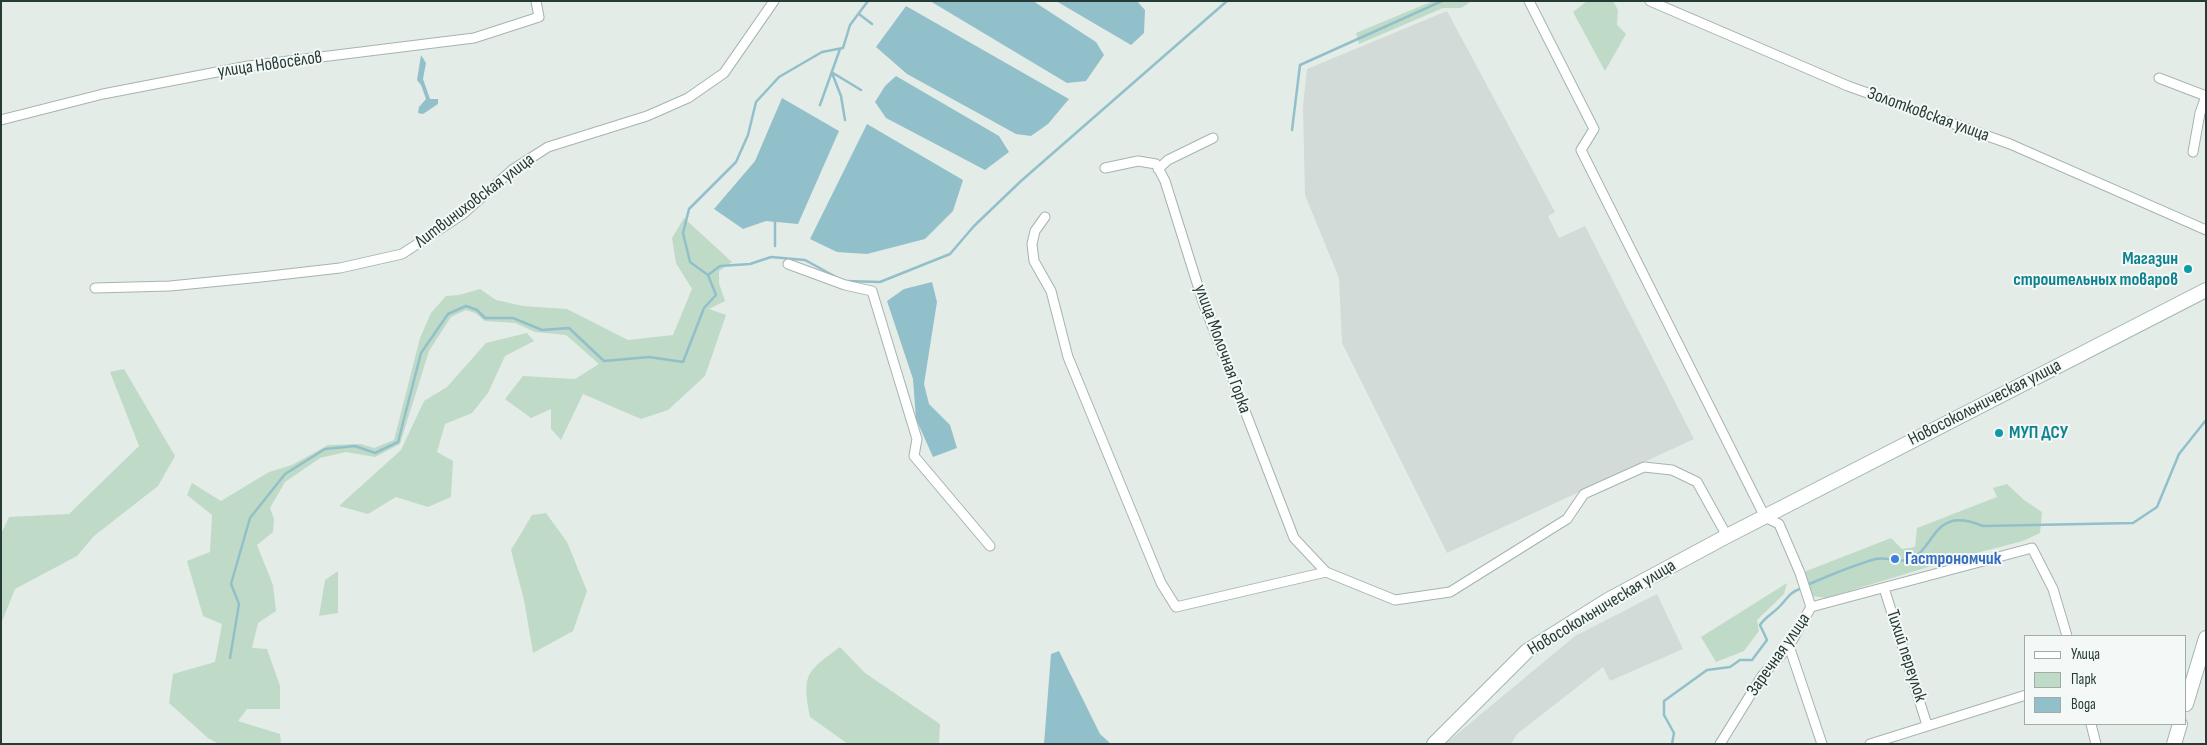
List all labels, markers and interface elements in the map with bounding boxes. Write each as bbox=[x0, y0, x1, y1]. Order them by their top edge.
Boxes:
street label: улица Новосёлов bbox=[216, 47, 324, 83]
street label: Золотковская улица bbox=[1864, 83, 1992, 147]
street label: Литвиниховская улица bbox=[411, 149, 539, 253]
place label: Магазин строительных товаров bbox=[2013, 248, 2178, 290]
marker: Магазин строительных товаров bbox=[2182, 263, 2194, 275]
street label: улица Молочная Горка bbox=[1189, 282, 1255, 416]
street label: Новосокольническая улица bbox=[1905, 355, 2065, 451]
place label: МУП ДСУ bbox=[2009, 422, 2068, 444]
marker: МУП ДСУ bbox=[1993, 427, 2005, 439]
place label: Гастрономчик bbox=[1905, 548, 2001, 570]
marker: Гастрономчик bbox=[1889, 553, 1901, 565]
street label: Новосокольническая улица bbox=[1524, 555, 1680, 661]
street label: Тихий переулок bbox=[1881, 607, 1931, 705]
street label: Заречная улица bbox=[1743, 609, 1815, 701]
legend bbox=[2024, 635, 2187, 725]
text: Улица bbox=[2071, 645, 2100, 664]
text: Парк bbox=[2071, 670, 2096, 689]
text: Вода bbox=[2071, 695, 2096, 714]

